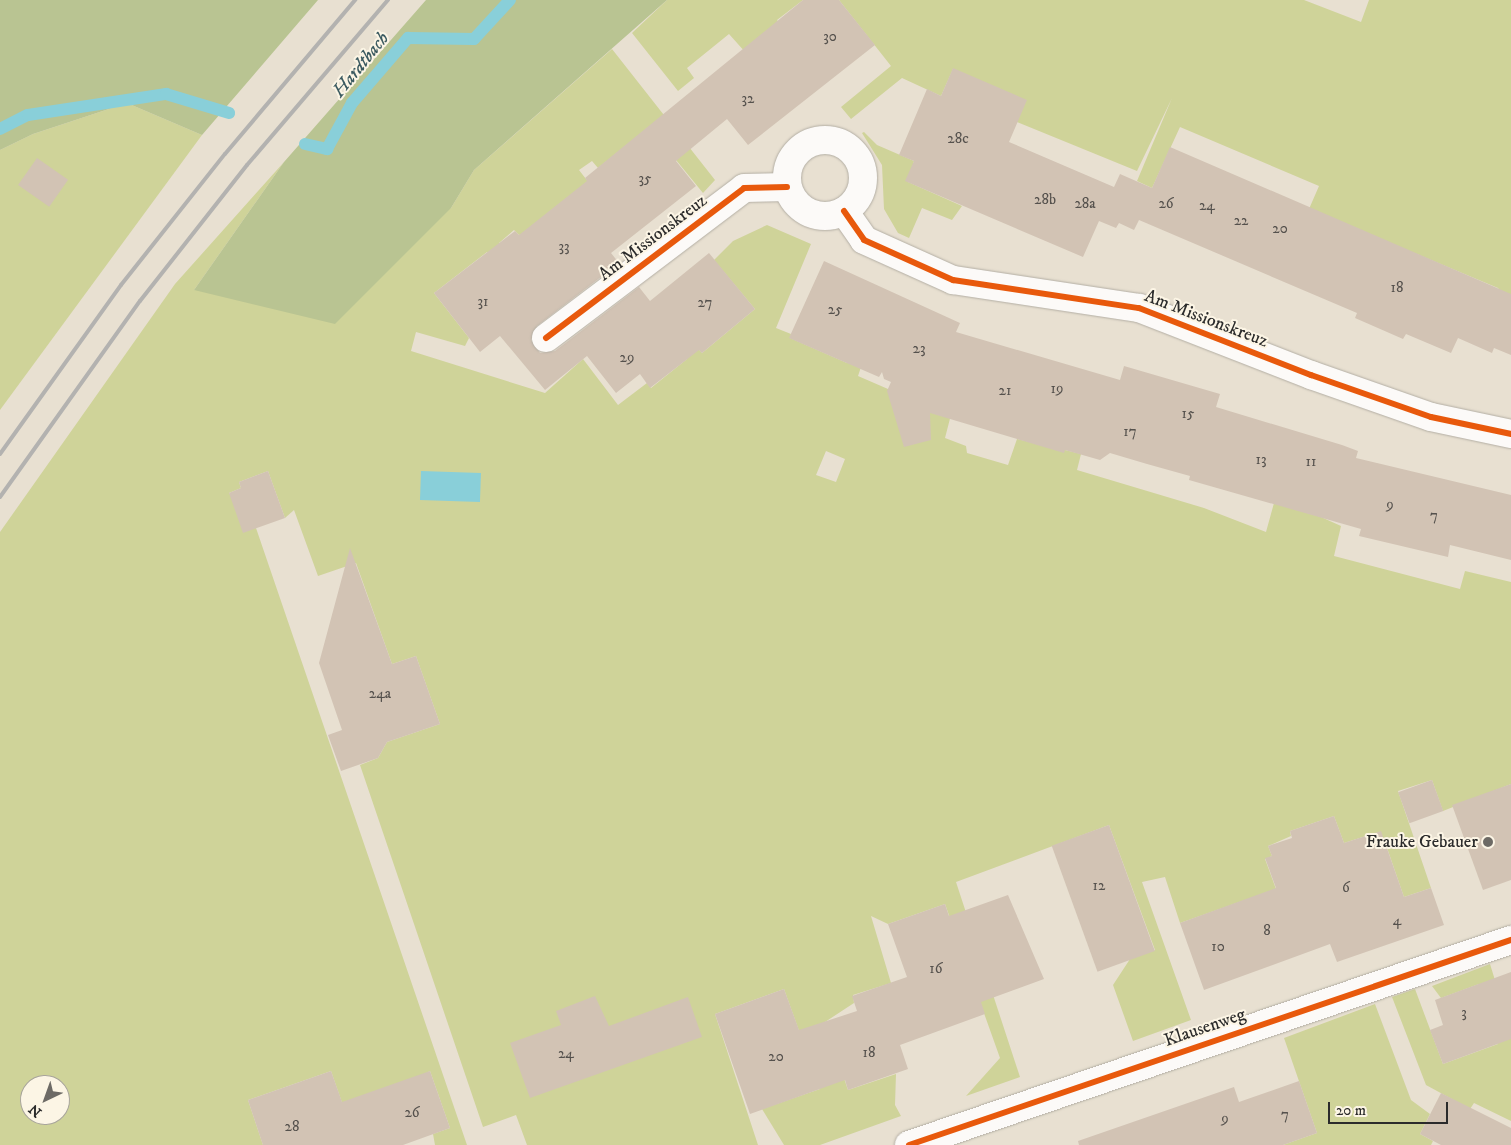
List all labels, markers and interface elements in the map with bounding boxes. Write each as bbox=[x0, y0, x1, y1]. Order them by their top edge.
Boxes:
water label: Hardtbach bbox=[328, 28, 394, 102]
house number: 30 bbox=[823, 28, 837, 46]
house number: 32 bbox=[742, 90, 754, 108]
house number: 28c bbox=[947, 130, 969, 148]
house number: 35 bbox=[638, 170, 652, 188]
street label: Am Missionskreuz bbox=[594, 190, 712, 286]
house number: 28b bbox=[1034, 191, 1056, 209]
house number: 28a bbox=[1074, 195, 1096, 213]
house number: 26 bbox=[1158, 195, 1174, 213]
house number: 24 bbox=[1199, 197, 1215, 215]
house number: 22 bbox=[1234, 212, 1248, 230]
house number: 20 bbox=[1272, 220, 1288, 238]
house number: 33 bbox=[558, 238, 570, 256]
house number: 18 bbox=[1390, 279, 1404, 297]
street label: Am Missionskreuz bbox=[1141, 286, 1271, 352]
house number: 31 bbox=[477, 293, 489, 311]
house number: 27 bbox=[698, 294, 712, 312]
house number: 25 bbox=[828, 301, 842, 319]
house number: 23 bbox=[913, 340, 925, 358]
house number: 29 bbox=[620, 349, 634, 367]
house number: 19 bbox=[1051, 380, 1063, 398]
house number: 21 bbox=[999, 382, 1011, 400]
house number: 15 bbox=[1182, 405, 1194, 423]
house number: 17 bbox=[1123, 423, 1137, 441]
house number: 13 bbox=[1255, 451, 1267, 469]
house number: 11 bbox=[1305, 453, 1317, 471]
house number: 9 bbox=[1386, 496, 1394, 514]
house number: 7 bbox=[1430, 507, 1438, 525]
house number: 24a bbox=[369, 685, 391, 703]
place label: Frauke Gebauer bbox=[1366, 831, 1478, 853]
marker: Frauke Gebauer bbox=[1482, 836, 1494, 848]
house number: 12 bbox=[1093, 877, 1105, 895]
house number: 6 bbox=[1342, 879, 1350, 897]
house number: 4 bbox=[1393, 912, 1401, 930]
house number: 8 bbox=[1263, 922, 1271, 940]
house number: 10 bbox=[1211, 938, 1225, 956]
house number: 16 bbox=[929, 960, 943, 978]
street label: Klausenweg bbox=[1161, 1004, 1249, 1052]
house number: 3 bbox=[1461, 1004, 1467, 1022]
house number: 18 bbox=[862, 1044, 876, 1062]
house number: 24 bbox=[558, 1045, 574, 1063]
house number: 20 bbox=[768, 1048, 784, 1066]
north arrow bbox=[20, 1075, 70, 1125]
scale bar bbox=[1331, 1092, 1451, 1124]
text: N bbox=[25, 1100, 46, 1121]
text: 20 m bbox=[1336, 1101, 1366, 1120]
house number: 26 bbox=[404, 1104, 420, 1122]
house number: 7 bbox=[1281, 1106, 1289, 1124]
house number: 9 bbox=[1221, 1110, 1229, 1128]
house number: 28 bbox=[285, 1118, 299, 1136]

